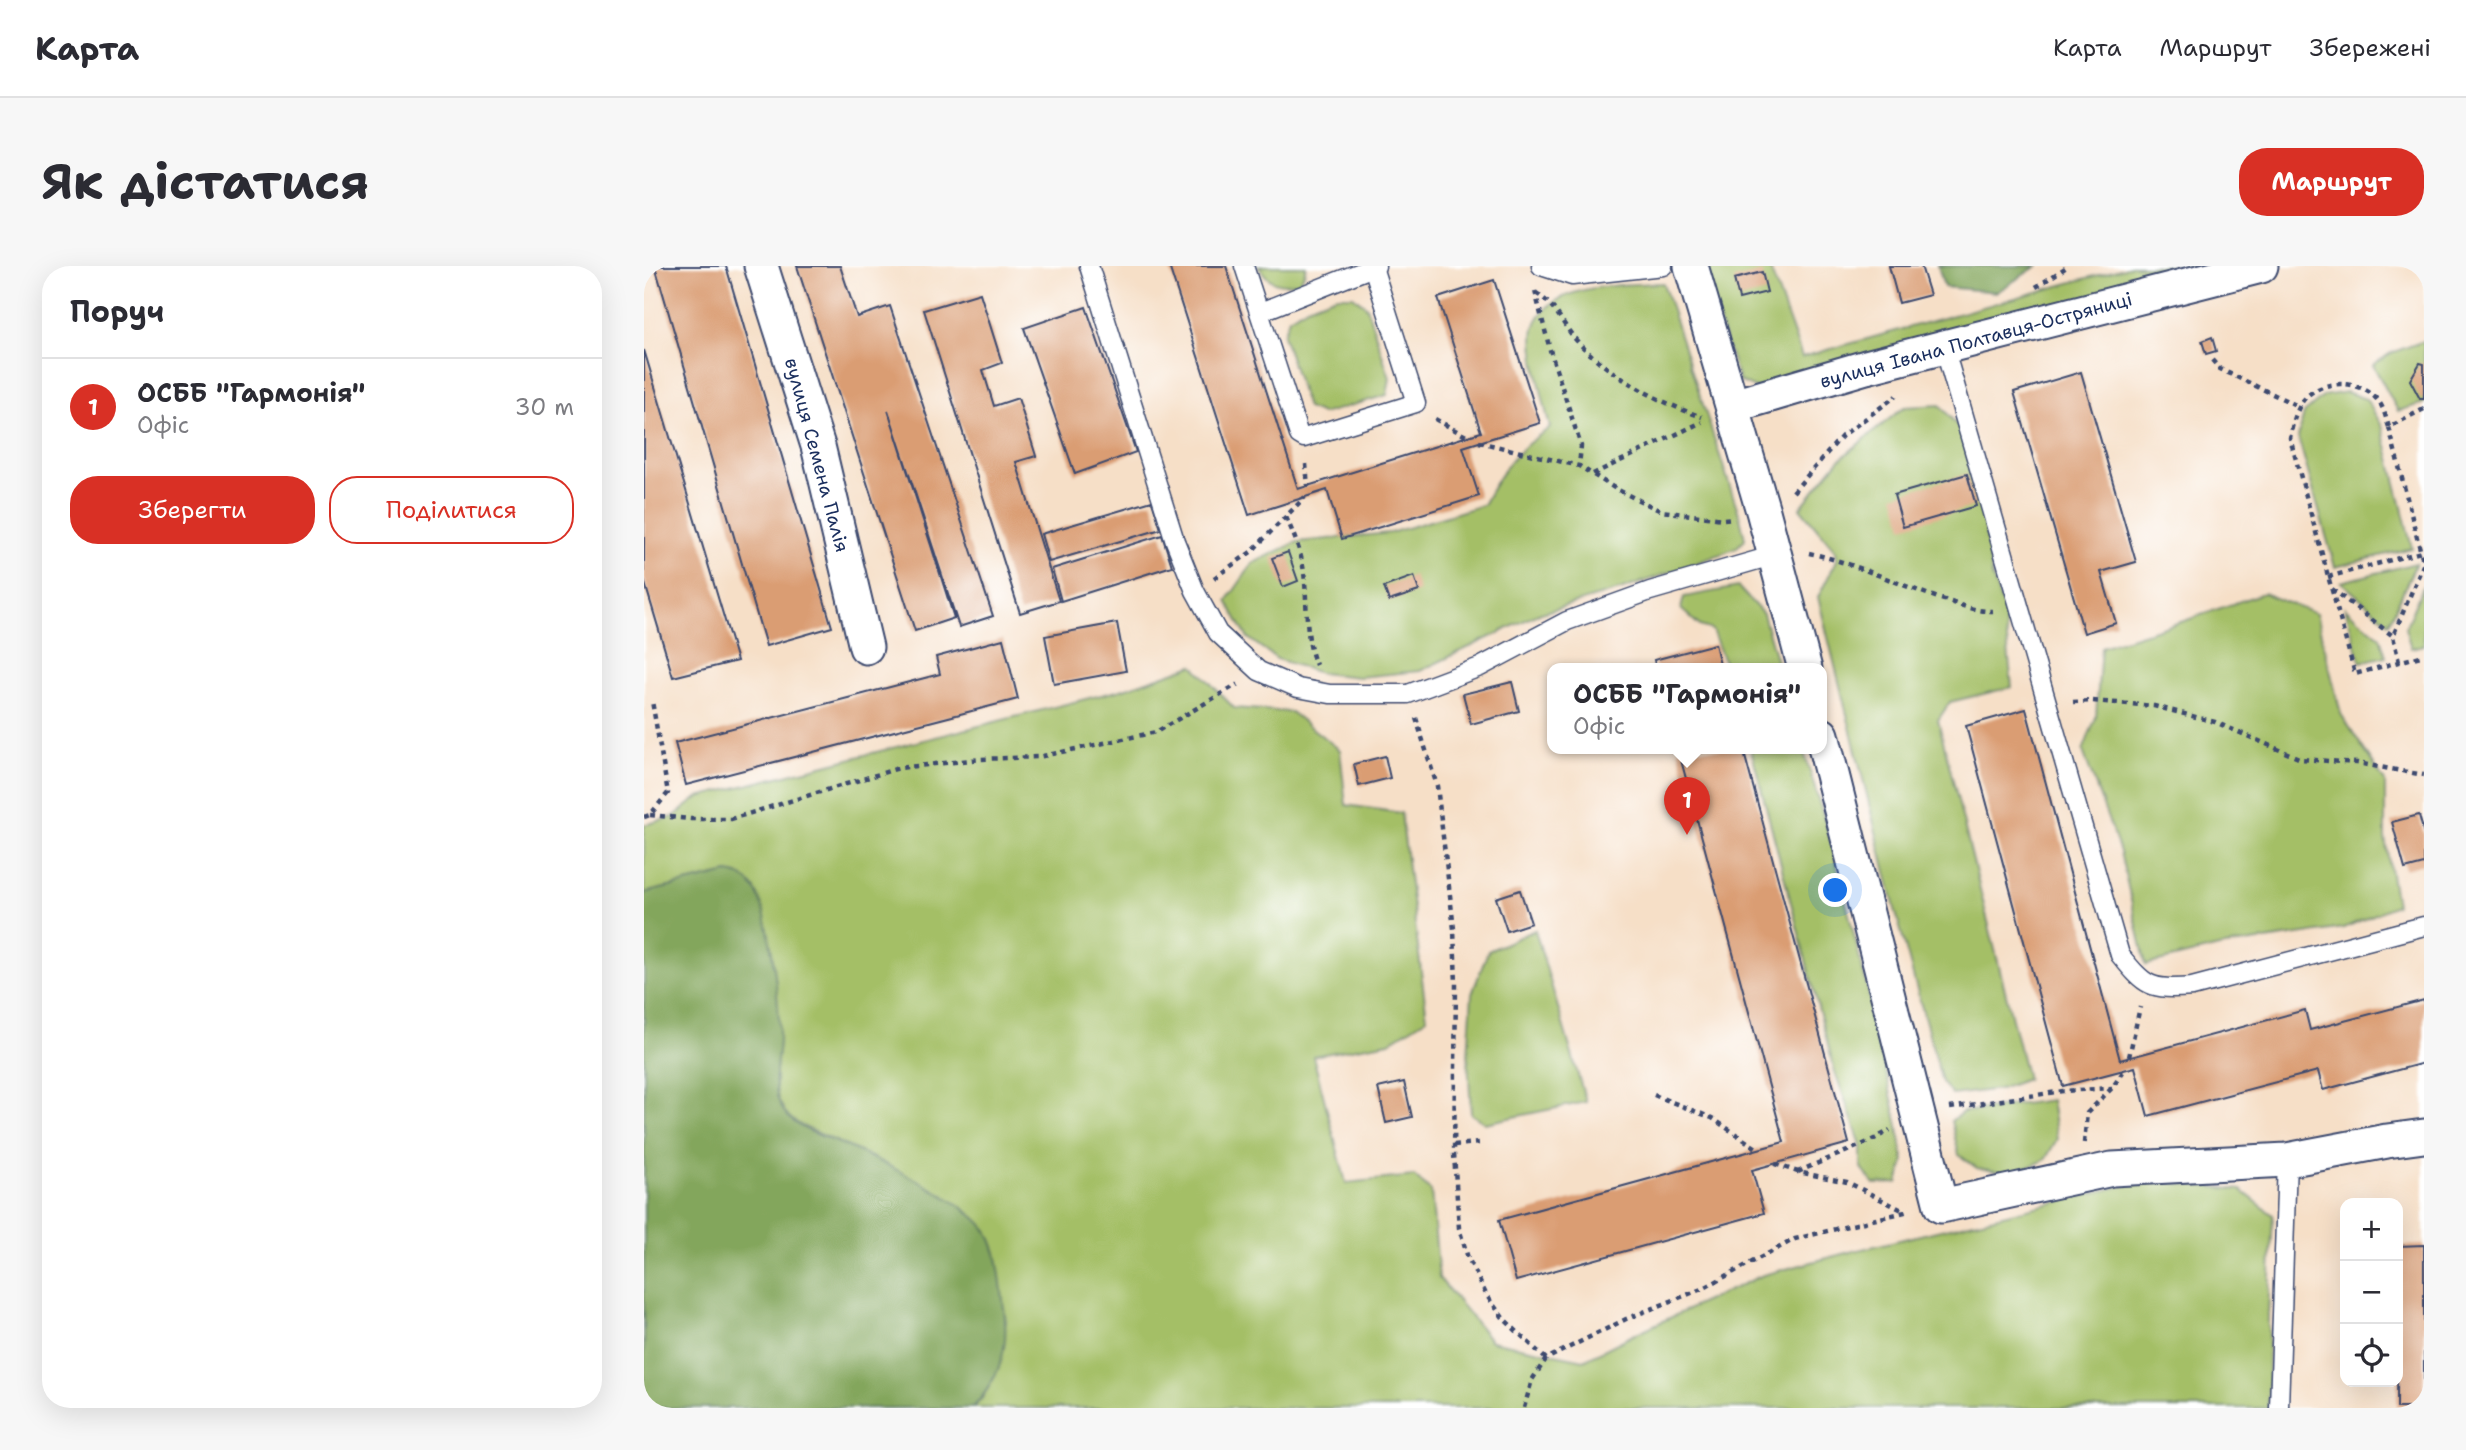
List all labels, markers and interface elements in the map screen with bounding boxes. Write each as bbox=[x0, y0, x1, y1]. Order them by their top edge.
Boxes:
text: Карта bbox=[35, 26, 139, 71]
text: Карта bbox=[2053, 32, 2122, 64]
text: Маршрут bbox=[2160, 32, 2272, 64]
text: Збережені bbox=[2310, 32, 2431, 64]
button: Маршрут bbox=[2239, 148, 2424, 216]
text: Як дістатися bbox=[42, 149, 369, 215]
street label: вулиця Івана Полтавця-Остряниці bbox=[1817, 286, 2135, 394]
text: Поруч bbox=[70, 291, 164, 332]
street label: вулиця Семена Палія bbox=[779, 355, 855, 555]
text: ОСББ "Гармонія" bbox=[137, 375, 365, 410]
text: 1 bbox=[88, 392, 98, 422]
text: 30 m bbox=[515, 392, 574, 422]
text: Офіс bbox=[137, 410, 189, 440]
button: Зберегти bbox=[70, 476, 315, 544]
button: Поділитися bbox=[329, 476, 574, 544]
popup bbox=[1547, 663, 1827, 754]
text: ОСББ "Гармонія" bbox=[1573, 676, 1801, 711]
text: Офіс bbox=[1573, 711, 1625, 741]
pin: 1 bbox=[1664, 777, 1710, 835]
your location bbox=[1818, 873, 1852, 907]
map controls bbox=[2340, 1198, 2403, 1387]
button: + bbox=[2340, 1198, 2403, 1261]
button: − bbox=[2340, 1261, 2403, 1324]
button: locate bbox=[2340, 1324, 2403, 1387]

